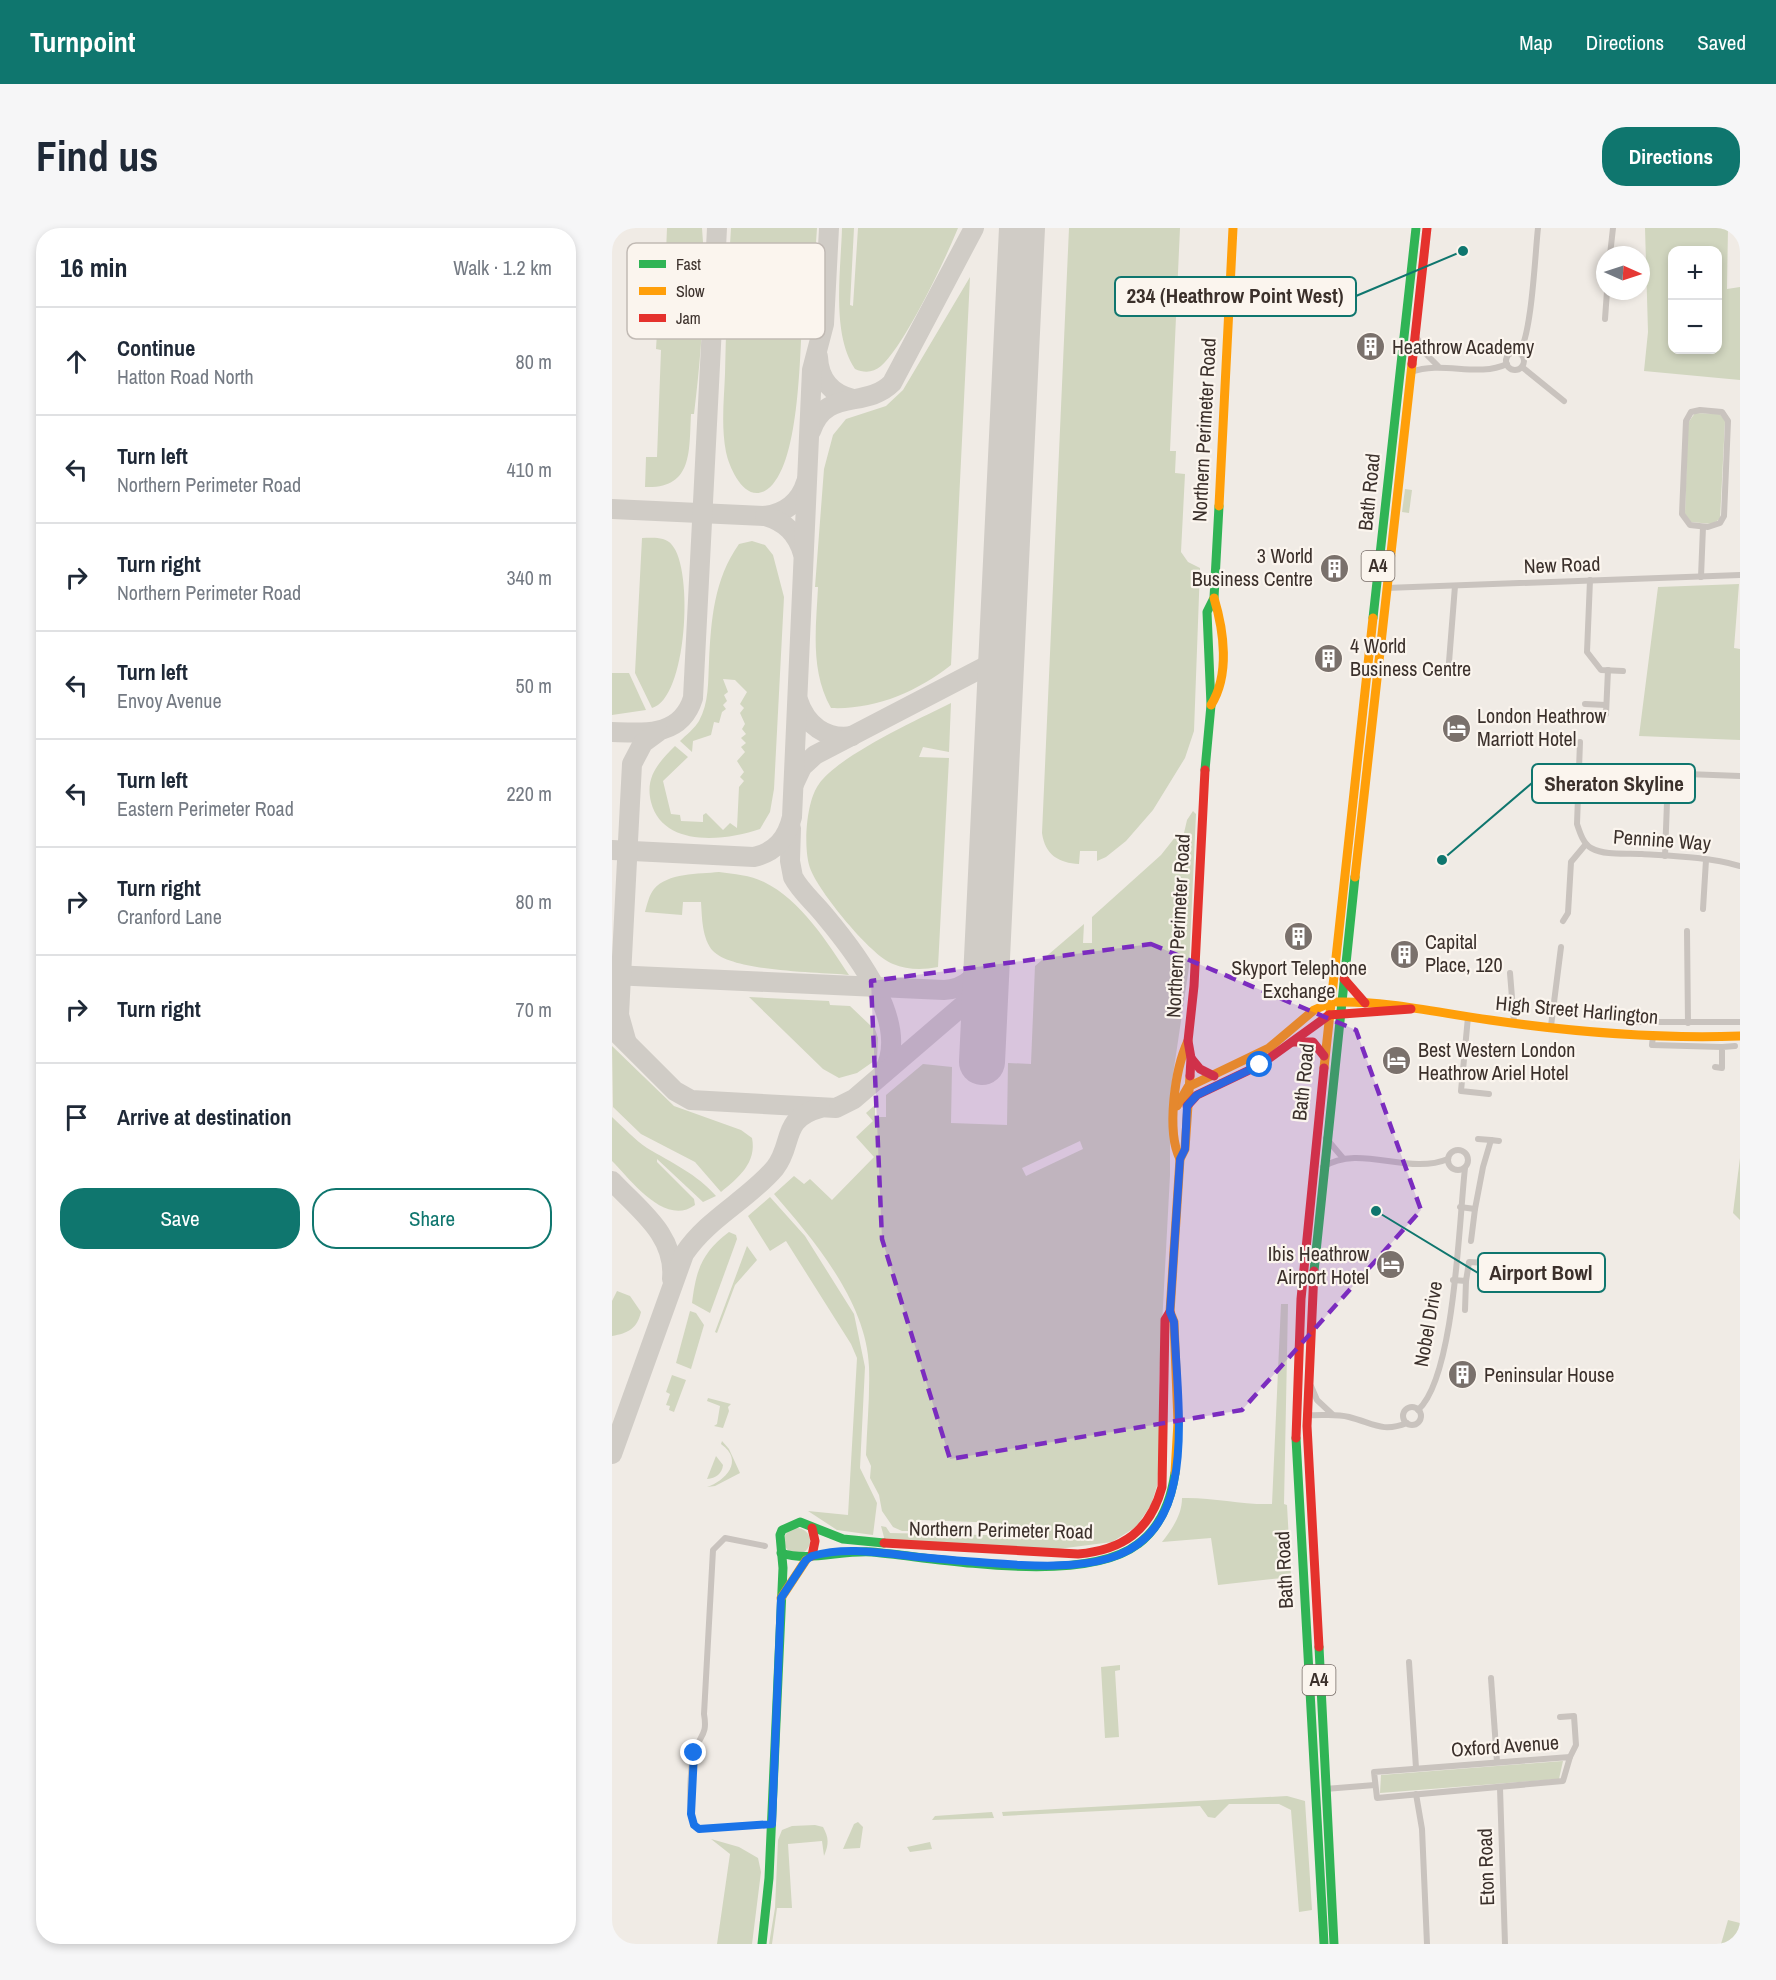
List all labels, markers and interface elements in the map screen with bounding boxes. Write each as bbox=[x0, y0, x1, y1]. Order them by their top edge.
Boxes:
text: Turnpoint bbox=[30, 23, 135, 61]
text: Map bbox=[1519, 28, 1553, 57]
text: Directions bbox=[1586, 28, 1664, 57]
text: Saved bbox=[1697, 28, 1746, 57]
button: Directions bbox=[1602, 127, 1740, 186]
text: Find us bbox=[36, 128, 158, 184]
legend bbox=[627, 243, 825, 339]
north arrow bbox=[1596, 246, 1650, 300]
map controls bbox=[1668, 246, 1722, 354]
button: + bbox=[1668, 246, 1722, 300]
text: 16 min bbox=[60, 250, 128, 285]
text: Fast bbox=[676, 253, 701, 275]
text: Walk · 1.2 km bbox=[453, 254, 552, 281]
callout: 234 (Heathrow Point West) bbox=[1115, 277, 1356, 316]
text: Slow bbox=[676, 280, 705, 302]
text: 234 (Heathrow Point West) bbox=[1127, 281, 1344, 310]
button: − bbox=[1668, 300, 1722, 354]
text: Jam bbox=[676, 307, 701, 329]
building icon: Heathrow Academy bbox=[1355, 331, 1387, 363]
text: Continue bbox=[117, 333, 195, 363]
place label: Heathrow Academy bbox=[1392, 333, 1535, 360]
street label: Northern Perimeter Road bbox=[1185, 337, 1222, 523]
icon: ahead bbox=[60, 345, 93, 378]
text: 80 m bbox=[516, 348, 552, 375]
text: Hatton Road North bbox=[117, 363, 254, 390]
text: Turn left bbox=[117, 441, 188, 471]
street label: Bath Road bbox=[1351, 452, 1386, 532]
icon: left bbox=[60, 453, 93, 486]
text: 410 m bbox=[506, 456, 552, 483]
text: Northern Perimeter Road bbox=[117, 471, 301, 498]
place label: 3 World Business Centre bbox=[1192, 542, 1313, 592]
text: Turn right bbox=[117, 549, 201, 579]
street label: New Road bbox=[1523, 550, 1601, 579]
road number: A4 bbox=[1362, 551, 1395, 581]
building icon: 3 World Business Centre bbox=[1318, 552, 1350, 584]
icon: right bbox=[60, 561, 93, 594]
text: 340 m bbox=[506, 564, 552, 591]
text: Northern Perimeter Road bbox=[117, 579, 301, 606]
place label: 4 World Business Centre bbox=[1350, 632, 1471, 682]
building icon: 4 World Business Centre bbox=[1313, 642, 1345, 674]
text: Turn left bbox=[117, 657, 188, 687]
icon: left bbox=[60, 669, 93, 702]
text: 50 m bbox=[516, 672, 552, 699]
text: Envoy Avenue bbox=[117, 687, 222, 714]
place label: London Heathrow Marriott Hotel bbox=[1477, 702, 1607, 752]
hotel icon: London Heathrow Marriott Hotel bbox=[1440, 712, 1472, 744]
callout: Sheraton Skyline bbox=[1532, 764, 1695, 803]
text: Turn left bbox=[117, 765, 188, 795]
text: Sheraton Skyline bbox=[1544, 769, 1684, 798]
icon: left bbox=[60, 777, 93, 810]
text: 220 m bbox=[506, 780, 552, 807]
text: Eastern Perimeter Road bbox=[117, 795, 294, 822]
street label: Pennine Way bbox=[1612, 823, 1713, 856]
street label: Northern Perimeter Road bbox=[1159, 833, 1196, 1019]
text: Turn right bbox=[117, 873, 201, 903]
icon: right bbox=[60, 885, 93, 918]
text: 80 m bbox=[516, 888, 552, 915]
text: Cranford Lane bbox=[117, 903, 222, 930]
building icon: Skyport Telephone Exchange bbox=[1283, 921, 1315, 953]
place label: Capital Place, 120 bbox=[1425, 928, 1503, 978]
building icon: Capital Place, 120 bbox=[1388, 938, 1420, 970]
place label: Skyport Telephone Exchange bbox=[1231, 954, 1367, 1004]
street label: High Street Harlington bbox=[1495, 989, 1660, 1030]
icon: right bbox=[60, 993, 93, 1026]
text: Turn right bbox=[117, 994, 201, 1024]
text: 70 m bbox=[516, 996, 552, 1023]
place label: Best Western London Heathrow Ariel Hotel bbox=[1418, 1036, 1575, 1086]
street label: Bath Road bbox=[1285, 1042, 1320, 1122]
hotel icon: Best Western London Heathrow Ariel Hotel bbox=[1381, 1045, 1413, 1077]
route start bbox=[1246, 1051, 1272, 1077]
icon: arrive bbox=[60, 1101, 93, 1134]
text: Arrive at destination bbox=[117, 1102, 291, 1132]
button: Save bbox=[60, 1188, 300, 1249]
button: Share bbox=[312, 1188, 552, 1249]
place label: Ibis Heathrow Airport Hotel bbox=[1268, 1240, 1369, 1290]
hotel icon: Ibis Heathrow Airport Hotel bbox=[1374, 1249, 1406, 1281]
callout: Airport Bowl bbox=[1478, 1253, 1605, 1292]
text: Airport Bowl bbox=[1489, 1258, 1593, 1287]
street label: Nobel Drive bbox=[1407, 1279, 1448, 1369]
building icon: Peninsular House bbox=[1447, 1359, 1479, 1391]
place label: Peninsular House bbox=[1484, 1361, 1614, 1388]
street label: Northern Perimeter Road bbox=[909, 1514, 1093, 1545]
street label: Bath Road bbox=[1268, 1531, 1299, 1609]
road number: A4 bbox=[1302, 1665, 1336, 1695]
street label: Oxford Avenue bbox=[1450, 1728, 1560, 1763]
route end bbox=[680, 1739, 706, 1765]
street label: Eton Road bbox=[1471, 1828, 1500, 1906]

